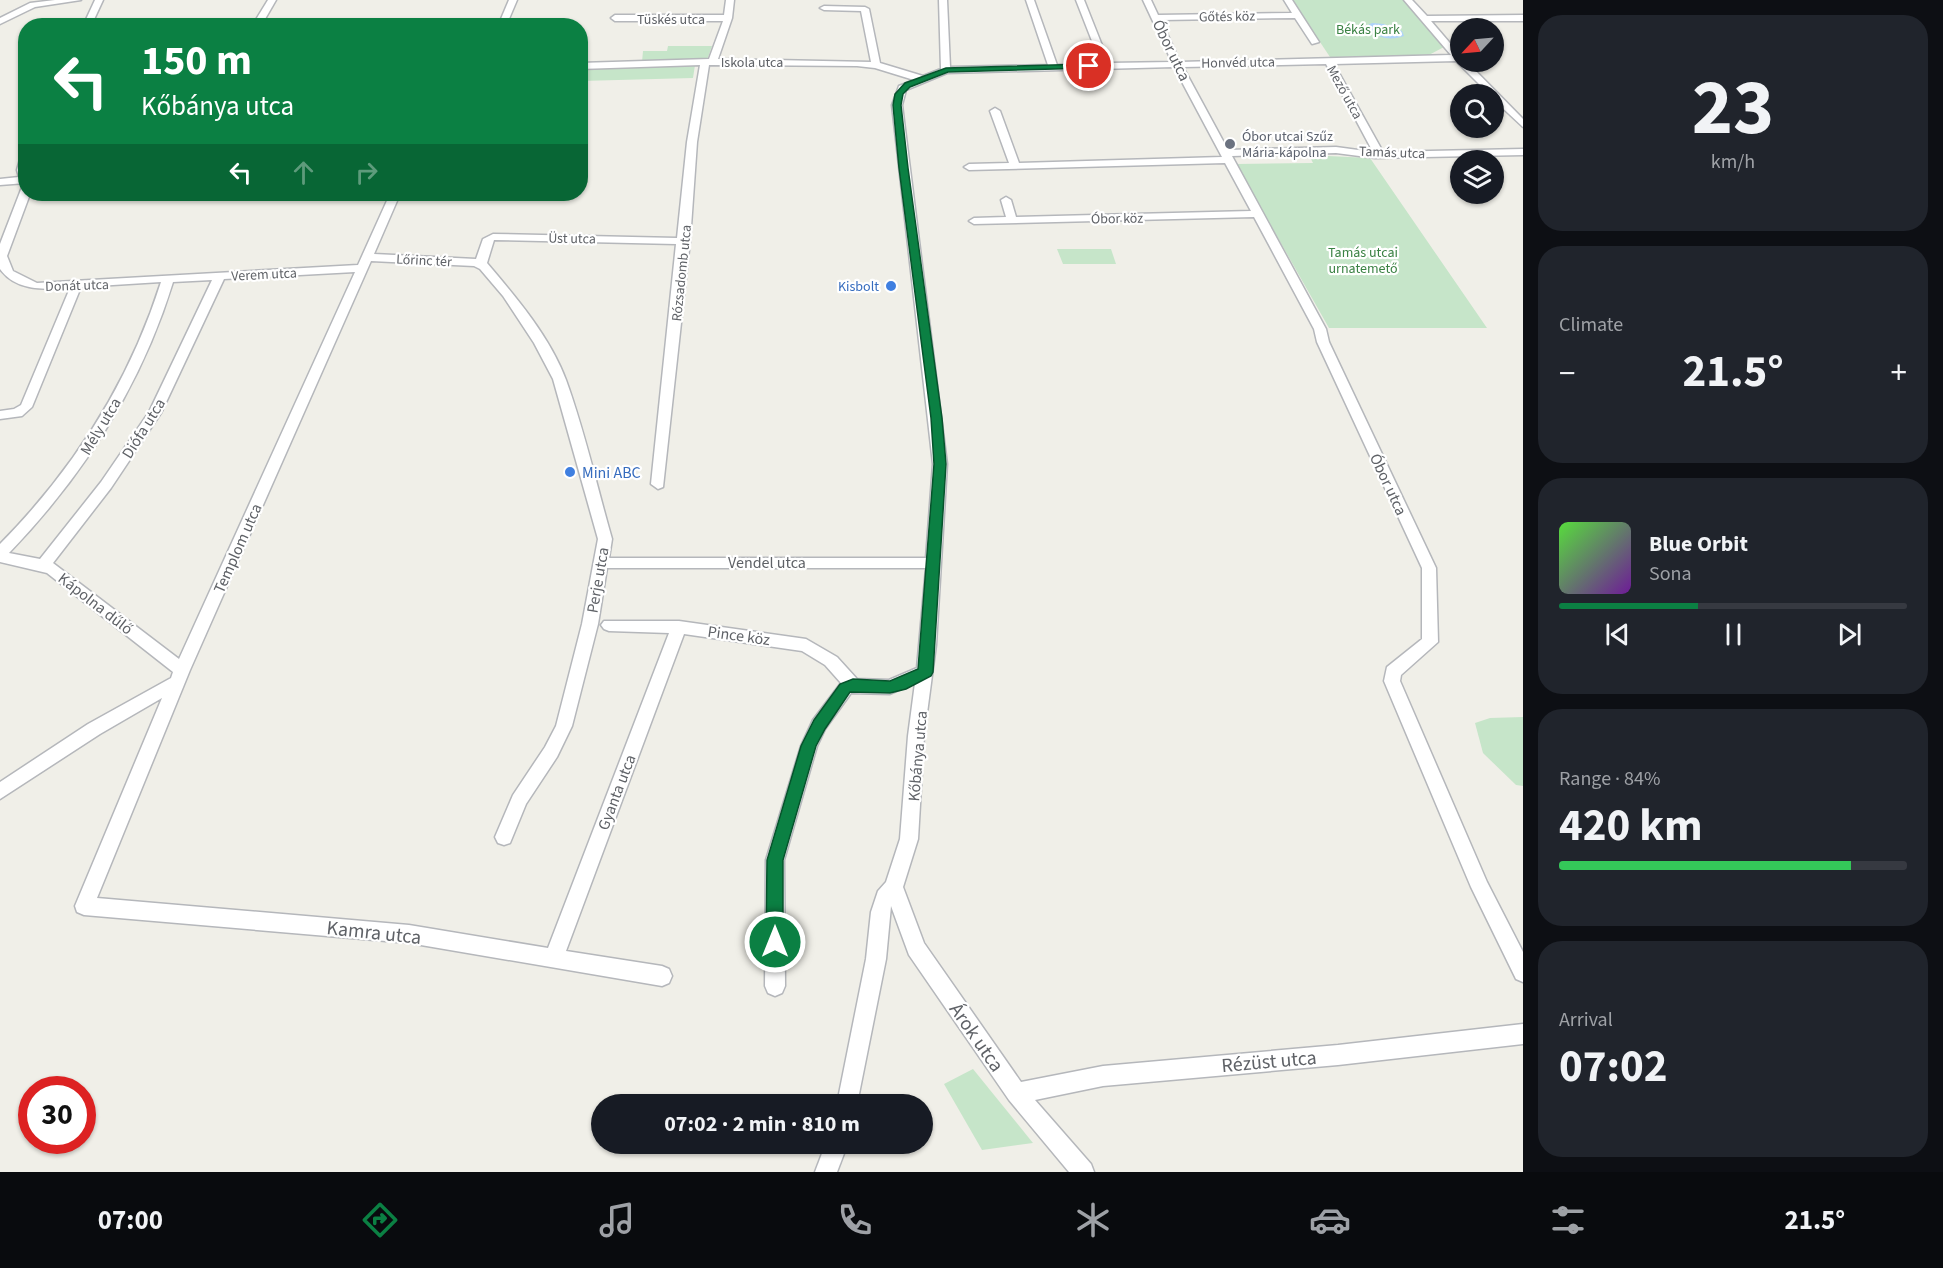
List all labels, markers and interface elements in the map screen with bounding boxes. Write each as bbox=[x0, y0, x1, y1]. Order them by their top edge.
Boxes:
street label: Gőtés köz bbox=[1199, 7, 1255, 27]
street label: Tüskés utca bbox=[637, 10, 705, 30]
street label: Óbor utca bbox=[1147, 16, 1195, 85]
north arrow bbox=[1450, 18, 1504, 72]
map controls bbox=[1450, 18, 1504, 204]
park label: Békás park bbox=[1336, 20, 1400, 40]
text: 150 m bbox=[141, 31, 252, 91]
pin bbox=[1063, 40, 1114, 91]
icon: left bbox=[42, 42, 120, 120]
icon: arrive bbox=[1072, 49, 1105, 82]
street label: Honvéd utca bbox=[1201, 52, 1275, 74]
street label: Iskola utca bbox=[721, 53, 783, 73]
text: 23 bbox=[1692, 53, 1774, 164]
street label: Mező utca bbox=[1321, 62, 1367, 123]
button: search bbox=[1450, 84, 1504, 138]
text: Kőbánya utca bbox=[141, 87, 294, 126]
place label: Óbor utcai Szűz Mária-kápolna bbox=[1242, 127, 1333, 163]
marker: Óbor utcai Szűz Mária-kápolna bbox=[1223, 137, 1237, 151]
street label: Tamás utca bbox=[1358, 142, 1425, 164]
text: km/h bbox=[1711, 148, 1755, 176]
button: layers bbox=[1450, 150, 1504, 204]
icon: left bbox=[224, 156, 257, 189]
icon: ahead bbox=[287, 156, 320, 189]
icon: right bbox=[350, 156, 383, 189]
street label: Óbor köz bbox=[1091, 209, 1143, 229]
street label: Rózsadomb utca bbox=[667, 224, 697, 322]
street label: Üst utca bbox=[548, 229, 596, 249]
park label: Tamás utcai urnatemető bbox=[1328, 243, 1398, 279]
street label: Lőrinc tér bbox=[396, 250, 452, 272]
street label: Verem utca bbox=[231, 263, 297, 287]
street label: Donát utca bbox=[45, 275, 109, 297]
place label: Kisbolt bbox=[838, 277, 879, 297]
marker: Kisbolt bbox=[884, 279, 898, 293]
text: Climate bbox=[1559, 311, 1623, 339]
text: 21.5° bbox=[1682, 340, 1784, 404]
text: − bbox=[1559, 350, 1575, 397]
text: + bbox=[1891, 350, 1907, 397]
street label: Mély utca bbox=[75, 394, 127, 459]
street label: Diófa utca bbox=[117, 394, 171, 463]
street label: Óbor utca bbox=[1364, 450, 1412, 519]
place label: Mini ABC bbox=[582, 462, 641, 484]
marker: Mini ABC bbox=[563, 465, 577, 479]
street label: Templom utca bbox=[208, 500, 267, 597]
text: Blue Orbit bbox=[1649, 528, 1748, 560]
street label: Perje utca bbox=[581, 546, 615, 615]
street label: Vendel utca bbox=[728, 552, 806, 574]
text: Sona bbox=[1649, 560, 1692, 588]
street label: Kápolna dűlő bbox=[53, 568, 137, 640]
icon: previous bbox=[1601, 618, 1634, 651]
icon: pause bbox=[1717, 618, 1750, 651]
icon: next bbox=[1833, 618, 1866, 651]
street label: Pince köz bbox=[706, 621, 772, 651]
street label: Kőbánya utca bbox=[903, 710, 933, 802]
street label: Gyanta utca bbox=[592, 751, 641, 833]
text: Range · 84% bbox=[1559, 765, 1660, 793]
text: 420 km bbox=[1559, 794, 1703, 858]
position arrow bbox=[743, 910, 807, 974]
street label: Kamra utca bbox=[325, 914, 423, 952]
street label: Árok utca bbox=[942, 997, 1010, 1078]
text: Arrival bbox=[1559, 1006, 1613, 1034]
text: 07:02 bbox=[1559, 1035, 1668, 1099]
street label: Rézüst utca bbox=[1220, 1044, 1318, 1080]
speed limit sign: 30 bbox=[18, 1076, 96, 1154]
text: 07:02 · 2 min · 810 m bbox=[664, 1108, 860, 1140]
icon: directions bbox=[359, 1199, 401, 1241]
icon: music bbox=[596, 1199, 638, 1241]
icon: phone bbox=[834, 1199, 876, 1241]
icon: climate bbox=[1072, 1199, 1114, 1241]
icon: car bbox=[1309, 1199, 1351, 1241]
icon: filters bbox=[1547, 1199, 1589, 1241]
text: 07:00 bbox=[98, 1201, 163, 1240]
text: 21.5° bbox=[1784, 1201, 1845, 1240]

